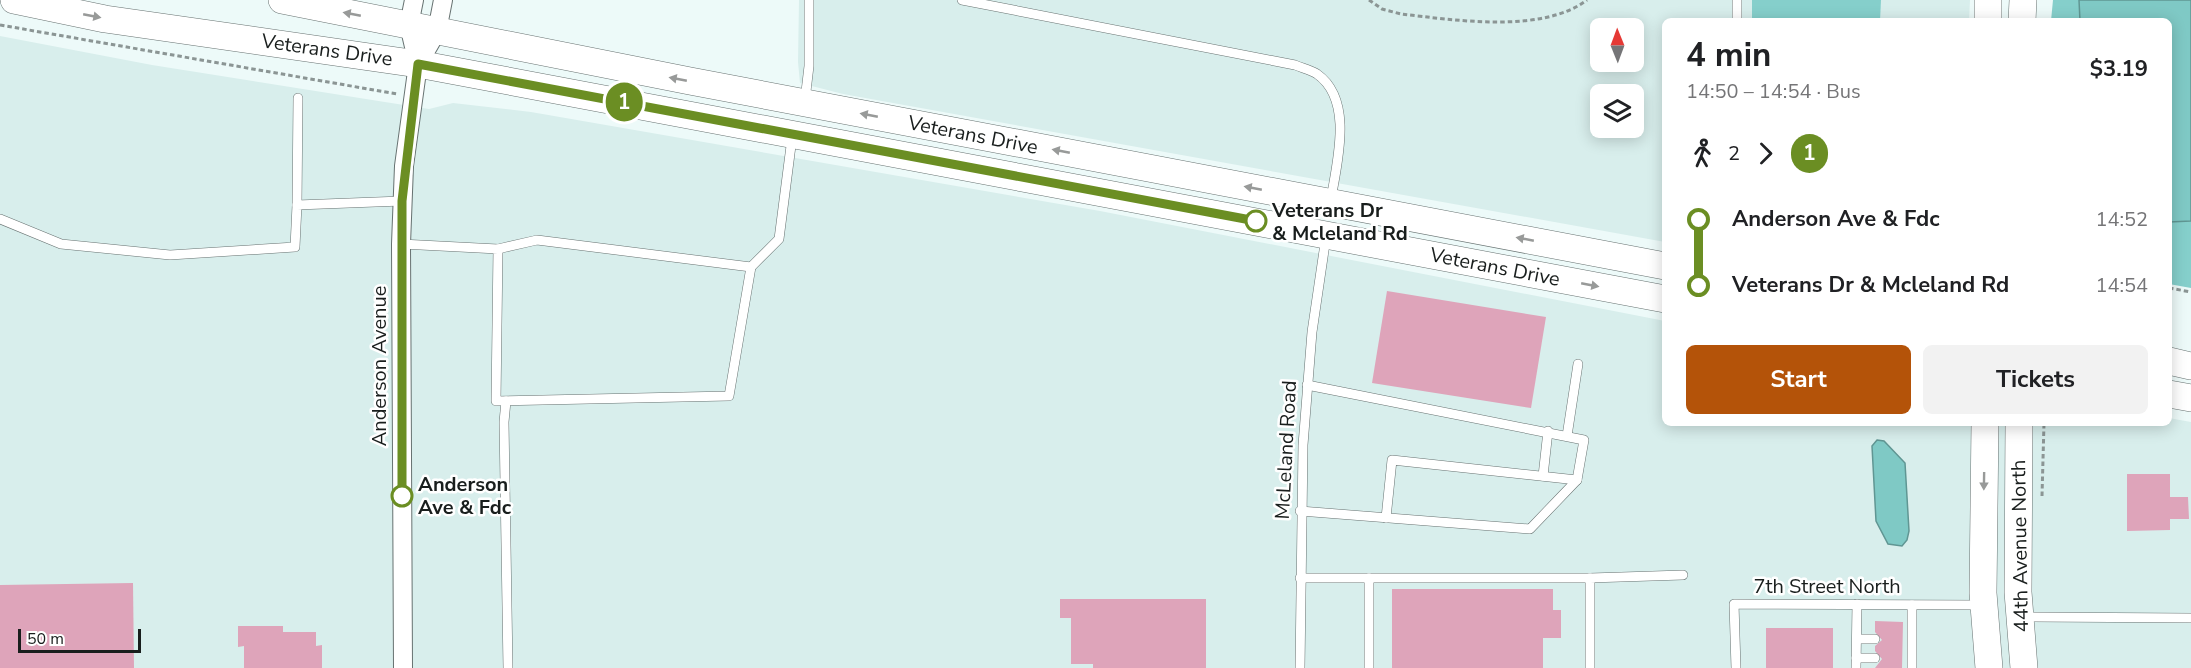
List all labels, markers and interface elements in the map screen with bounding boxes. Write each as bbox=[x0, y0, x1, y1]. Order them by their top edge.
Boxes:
one-way arrow bbox=[342, 9, 361, 18]
one-way arrow bbox=[82, 12, 101, 21]
north arrow bbox=[1590, 18, 1644, 72]
map controls bbox=[1590, 18, 1644, 138]
street label: Veterans Drive bbox=[259, 27, 394, 73]
text: 4 min bbox=[1686, 33, 1771, 78]
text: $3.19 bbox=[2090, 54, 2148, 84]
one-way arrow bbox=[668, 74, 687, 83]
text: 14:50 – 14:54 · Bus bbox=[1686, 78, 1861, 105]
line badge: 1 bbox=[604, 82, 644, 122]
button: layers bbox=[1590, 84, 1644, 138]
text: 1 bbox=[618, 88, 630, 116]
street label: Veterans Drive bbox=[905, 109, 1040, 161]
one-way arrow bbox=[860, 110, 879, 119]
icon: walk bbox=[1686, 137, 1719, 170]
icon: forward bbox=[1749, 137, 1782, 170]
text: 1 bbox=[1803, 139, 1816, 167]
text: 2 bbox=[1728, 140, 1740, 167]
one-way arrow bbox=[1051, 146, 1070, 155]
one-way arrow bbox=[1243, 183, 1262, 192]
place label: Veterans Dr & Mcleland Rd bbox=[1271, 197, 1408, 247]
text: Anderson Ave & Fdc bbox=[1732, 204, 1940, 234]
text: 14:52 bbox=[2095, 206, 2148, 233]
marker: Veterans Dr & Mcleland Rd bbox=[1245, 210, 1267, 232]
one-way arrow bbox=[1515, 234, 1534, 243]
street label: Veterans Drive bbox=[1427, 241, 1562, 293]
text: Veterans Dr & Mcleland Rd bbox=[1732, 270, 2009, 300]
text: 14:54 bbox=[2095, 272, 2148, 299]
one-way arrow bbox=[1580, 281, 1599, 290]
street label: Anderson Avenue bbox=[366, 286, 393, 446]
button: Start bbox=[1686, 345, 1911, 414]
button: Tickets bbox=[1923, 345, 2148, 414]
street label: McLeland Road bbox=[1269, 380, 1303, 520]
street label: 44th Avenue North bbox=[2005, 459, 2035, 633]
place label: Anderson Ave & Fdc bbox=[418, 471, 512, 521]
one-way arrow bbox=[1979, 472, 1989, 491]
marker: Anderson Ave & Fdc bbox=[391, 485, 413, 507]
street label: 7th Street North bbox=[1753, 573, 1901, 600]
scale bar bbox=[18, 626, 141, 654]
text: 50 m bbox=[27, 628, 64, 650]

